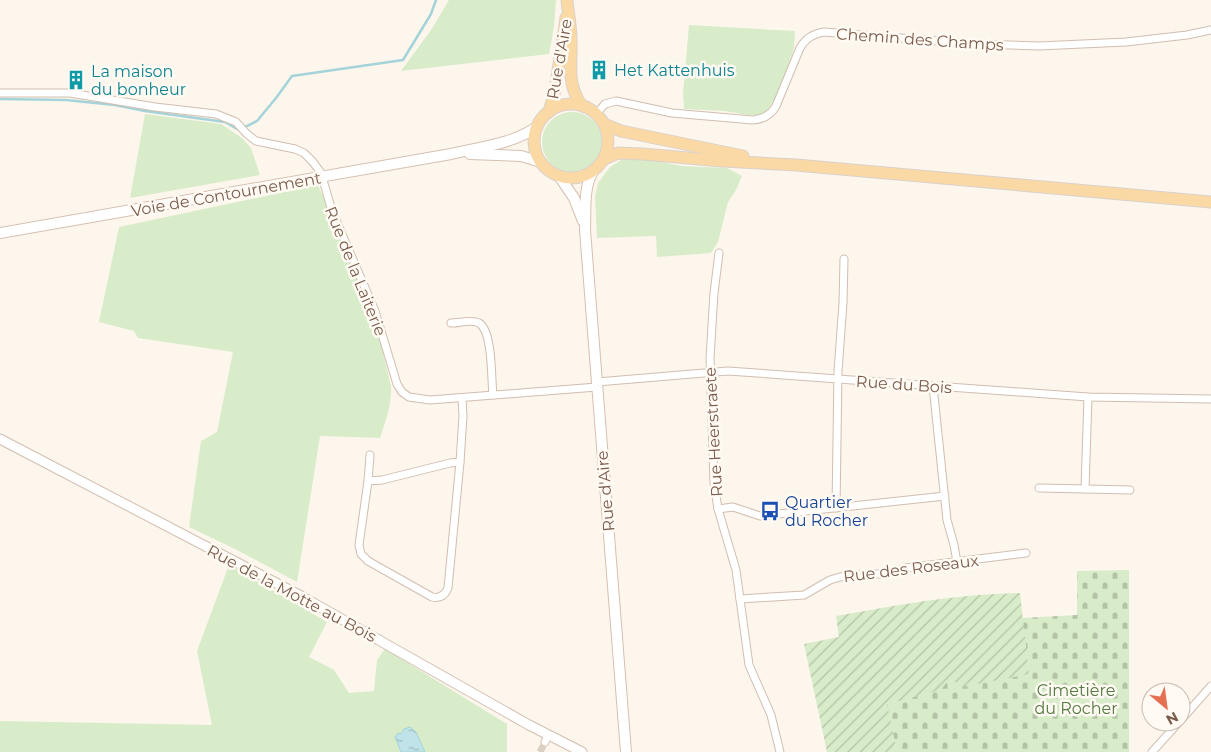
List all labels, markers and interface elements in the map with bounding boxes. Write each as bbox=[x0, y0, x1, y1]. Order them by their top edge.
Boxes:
street label: Rue d'Aire bbox=[543, 17, 576, 101]
street label: Chemin des Champs bbox=[836, 24, 1005, 55]
building icon: Het Kattenhuis bbox=[588, 59, 610, 81]
place label: Het Kattenhuis bbox=[614, 61, 735, 80]
place label: La maison du bonheur bbox=[91, 62, 186, 99]
building icon: La maison du bonheur bbox=[65, 69, 87, 91]
street label: Voie de Contournement bbox=[130, 168, 323, 221]
street label: Rue de la Laiterie bbox=[321, 204, 390, 339]
street label: Rue Heerstraete bbox=[701, 367, 726, 497]
street label: Rue du Bois bbox=[855, 372, 953, 397]
street label: Rue d'Aire bbox=[592, 450, 619, 532]
place label: Quartier du Rocher bbox=[785, 493, 868, 530]
bus stop icon: Quartier du Rocher bbox=[759, 500, 781, 522]
street label: Rue de la Motte au Bois bbox=[204, 541, 380, 646]
street label: Rue des Roseaux bbox=[842, 551, 980, 586]
park label: Cimetière du Rocher bbox=[1034, 681, 1118, 718]
north arrow bbox=[1141, 682, 1191, 732]
text: N bbox=[1163, 708, 1182, 729]

